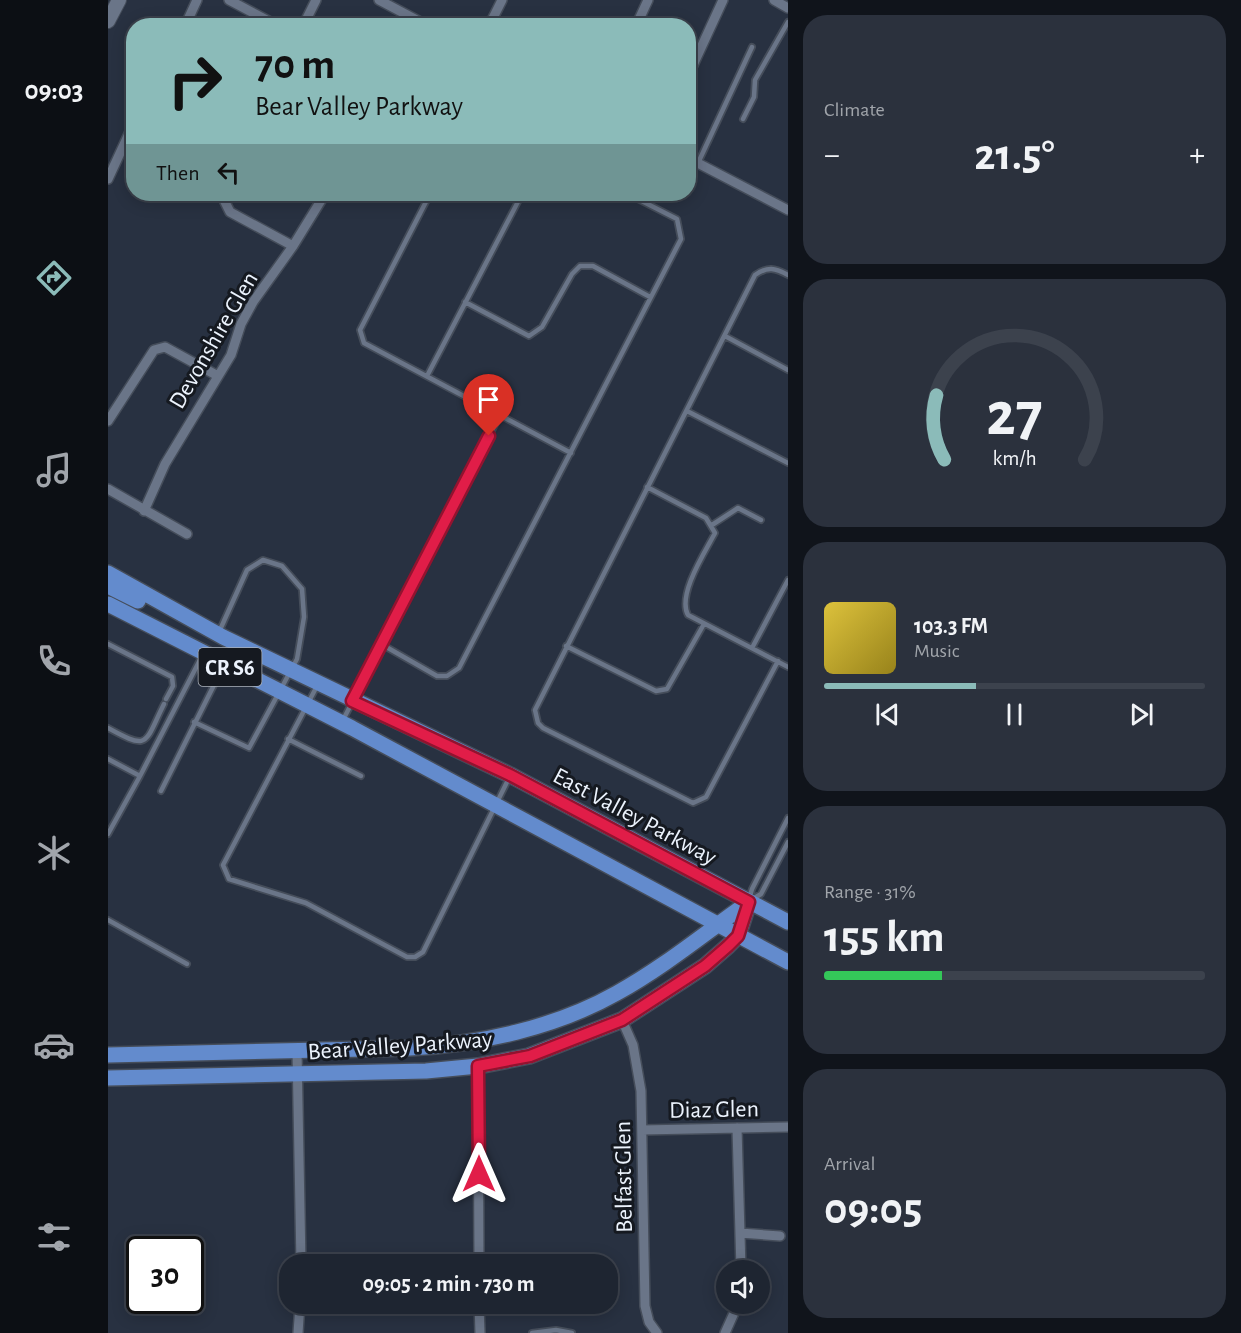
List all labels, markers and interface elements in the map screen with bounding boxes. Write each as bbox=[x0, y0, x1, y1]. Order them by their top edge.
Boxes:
icon: right bbox=[156, 42, 234, 120]
text: 70 m bbox=[255, 44, 335, 86]
text: 09:03 bbox=[25, 77, 84, 104]
text: Bear Valley Parkway bbox=[255, 93, 463, 120]
text: Climate bbox=[824, 100, 885, 120]
text: 21.5° bbox=[974, 133, 1055, 178]
text: − bbox=[824, 139, 840, 172]
text: + bbox=[1189, 139, 1205, 172]
icon: left bbox=[212, 156, 245, 189]
text: Then bbox=[156, 162, 200, 184]
icon: directions bbox=[33, 257, 75, 299]
street label: Devonshire Glen bbox=[165, 268, 263, 413]
pin bbox=[463, 374, 514, 436]
icon: arrive bbox=[472, 383, 505, 416]
text: 27 bbox=[986, 384, 1043, 446]
text: km/h bbox=[992, 448, 1037, 469]
icon: music bbox=[33, 449, 75, 491]
text: 103.3 FM bbox=[914, 615, 988, 637]
icon: phone bbox=[33, 640, 75, 682]
text: Music bbox=[914, 641, 960, 661]
road number: CR S6 bbox=[198, 648, 262, 686]
icon: previous bbox=[871, 698, 904, 731]
icon: pause bbox=[998, 698, 1031, 731]
icon: next bbox=[1125, 698, 1158, 731]
street label: East Valley Parkway bbox=[549, 764, 720, 870]
icon: climate bbox=[33, 832, 75, 874]
text: Range · 31% bbox=[824, 882, 916, 902]
text: 155 km bbox=[824, 915, 944, 960]
icon: car bbox=[33, 1024, 75, 1066]
street label: Bear Valley Parkway bbox=[307, 1028, 493, 1064]
street label: Diaz Glen bbox=[669, 1097, 759, 1123]
street label: Belfast Glen bbox=[611, 1121, 637, 1233]
position arrow bbox=[447, 1142, 511, 1206]
text: Arrival bbox=[824, 1154, 875, 1174]
text: 09:05 bbox=[824, 1187, 922, 1232]
icon: filters bbox=[33, 1216, 75, 1258]
speed limit sign: 30 bbox=[126, 1236, 204, 1314]
map controls bbox=[716, 1260, 770, 1314]
button: sound bbox=[716, 1260, 770, 1314]
text: 09:05 · 2 min · 730 m bbox=[363, 1273, 534, 1295]

